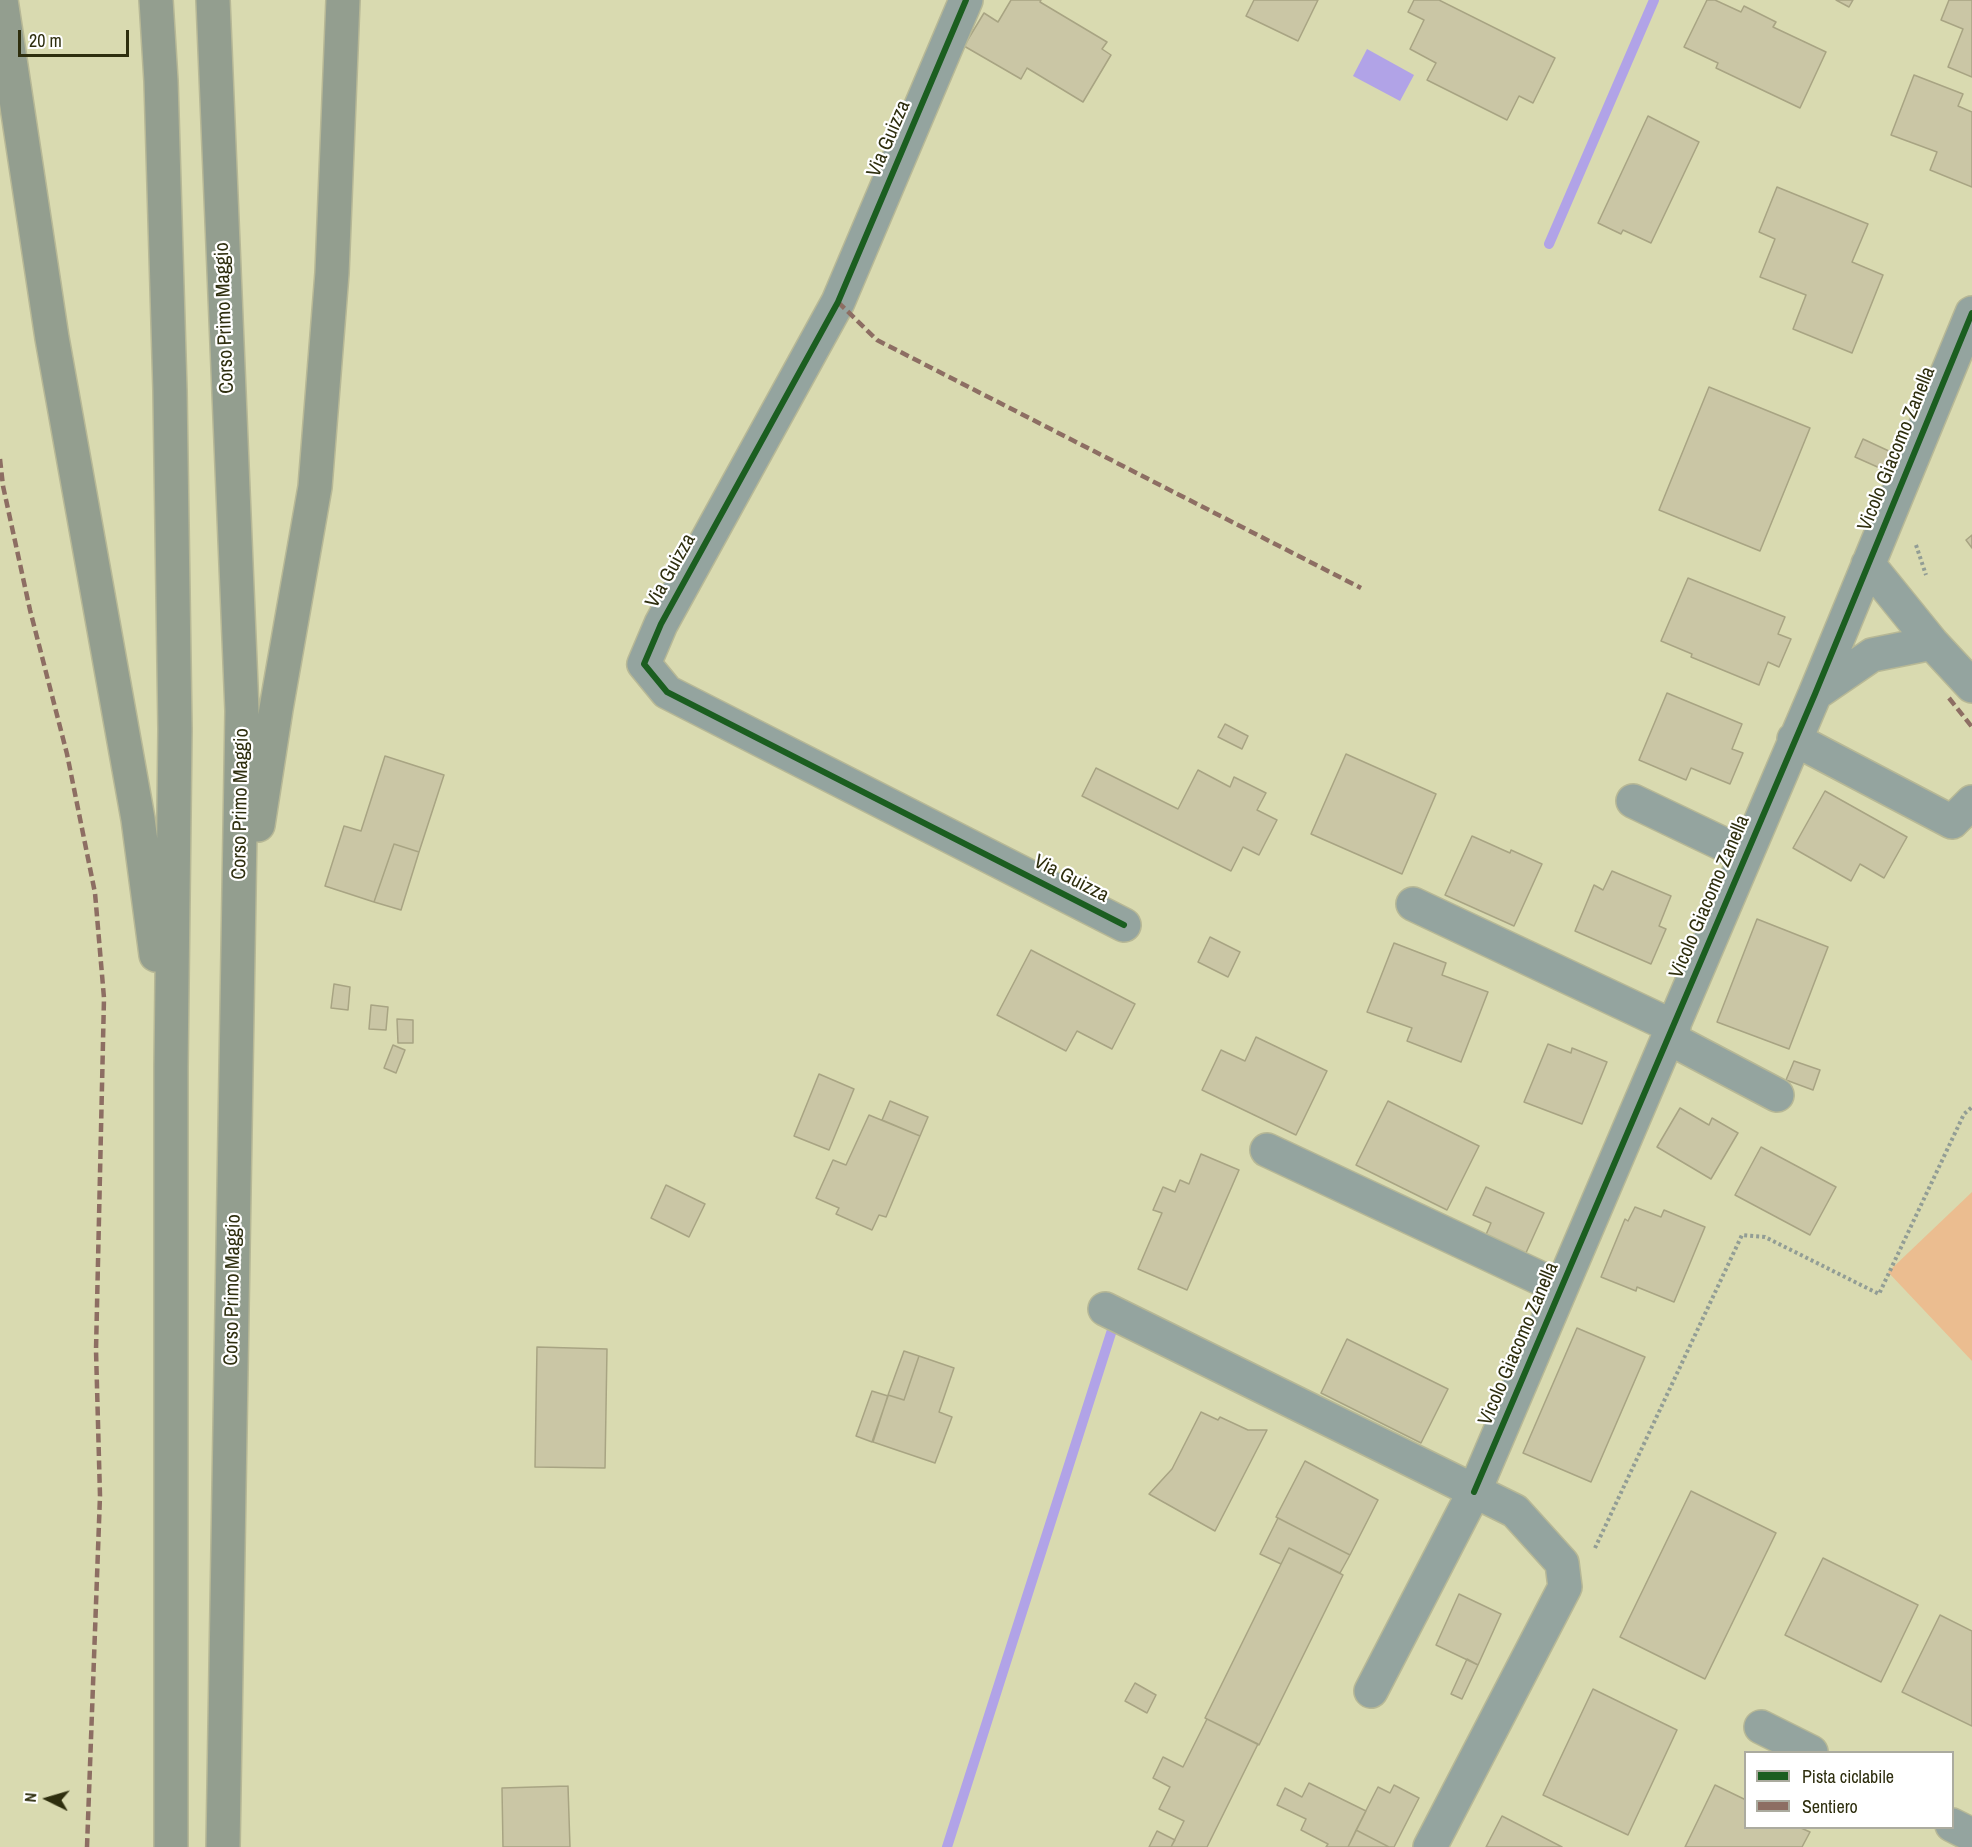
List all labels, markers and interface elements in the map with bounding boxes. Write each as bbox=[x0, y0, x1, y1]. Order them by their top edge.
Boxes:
scale bar bbox=[21, 18, 132, 56]
text: 20 m bbox=[29, 28, 62, 53]
street label: Via Guizza bbox=[862, 97, 916, 181]
street label: Corso Primo Maggio bbox=[210, 242, 240, 394]
street label: Vicolo Giacomo Zanella bbox=[1853, 363, 1941, 535]
street label: Via Guizza bbox=[641, 530, 701, 612]
street label: Corso Primo Maggio bbox=[228, 728, 254, 880]
street label: Vicolo Giacomo Zanella bbox=[1665, 812, 1755, 982]
street label: Via Guizza bbox=[1030, 850, 1112, 908]
street label: Corso Primo Maggio bbox=[220, 1214, 246, 1366]
street label: Vicolo Giacomo Zanella bbox=[1474, 1259, 1564, 1429]
legend bbox=[1744, 1751, 1954, 1829]
text: Pista ciclabile bbox=[1802, 1764, 1894, 1789]
north arrow bbox=[18, 1769, 78, 1829]
text: N bbox=[19, 1792, 41, 1803]
text: Sentiero bbox=[1802, 1794, 1858, 1819]

